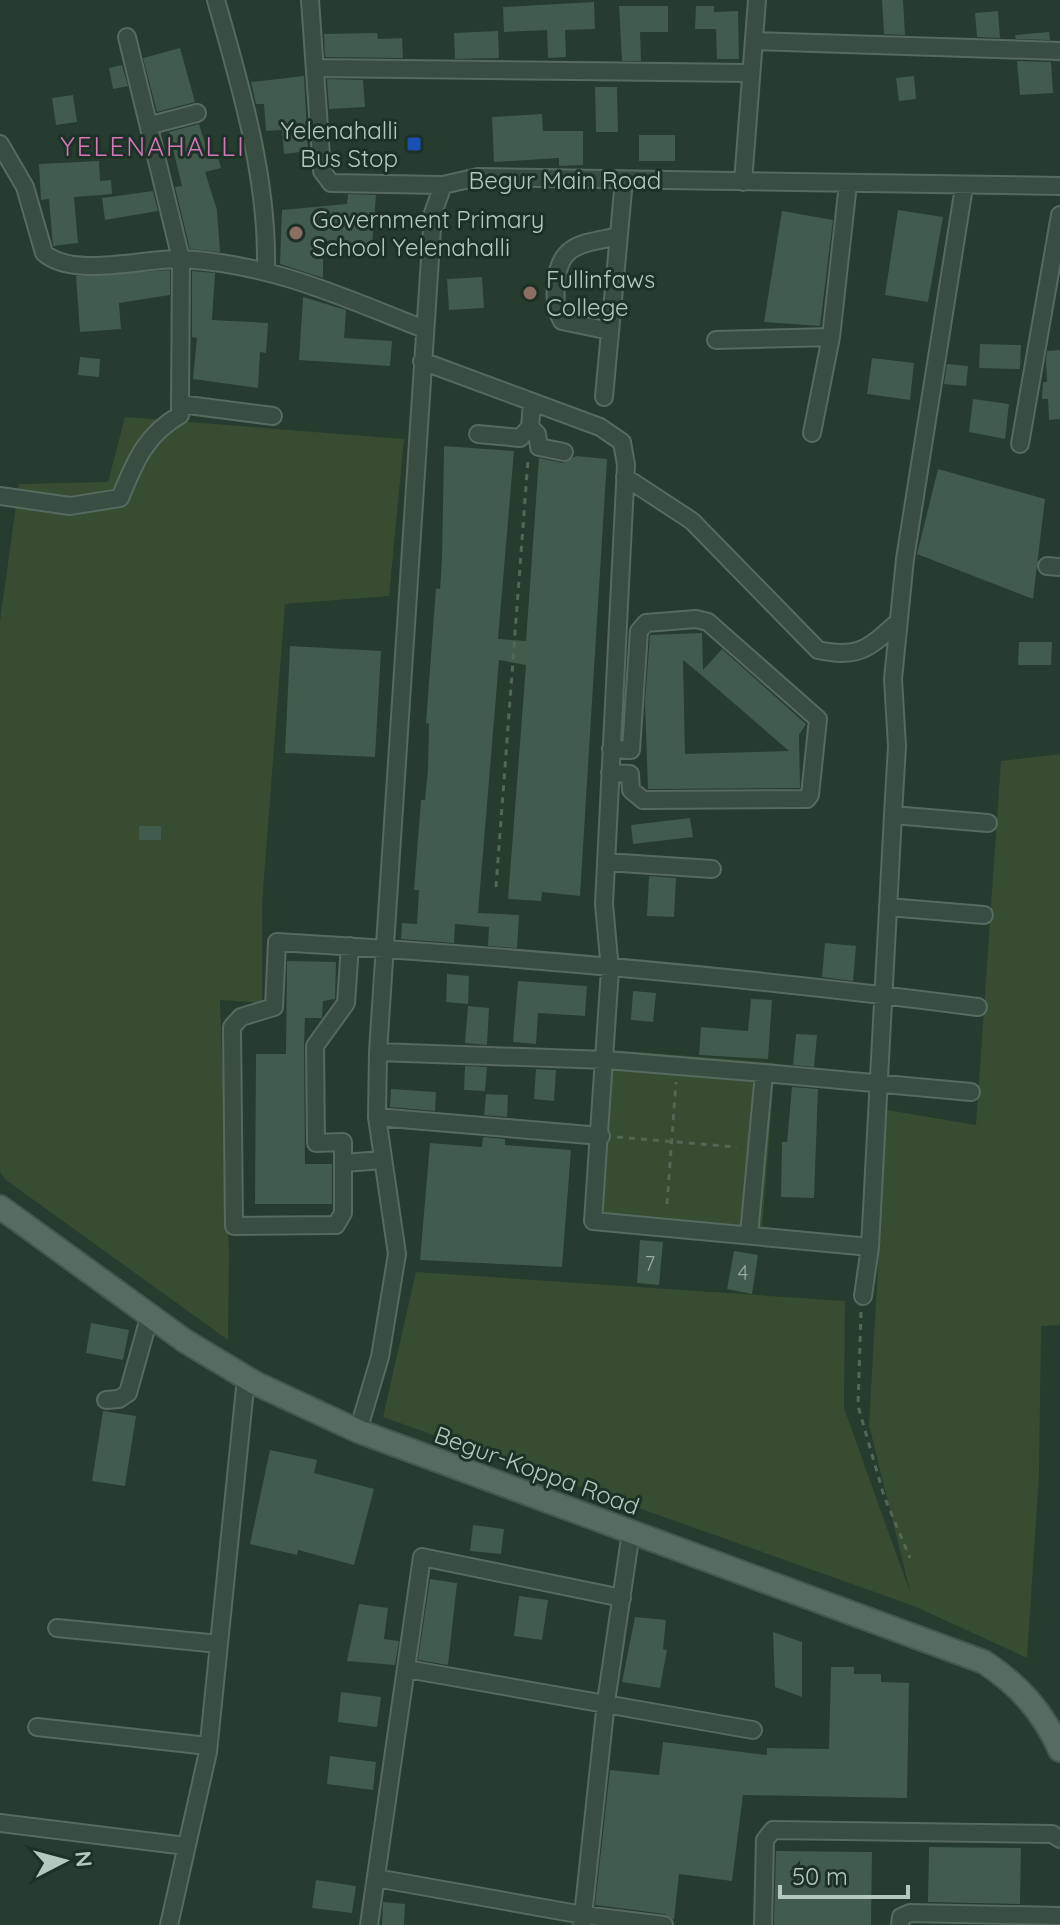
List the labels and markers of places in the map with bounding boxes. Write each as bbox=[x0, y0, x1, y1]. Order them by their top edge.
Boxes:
place label: Yelenahalli Bus Stop bbox=[280, 115, 398, 173]
marker: Yelenahalli Bus Stop bbox=[405, 135, 423, 153]
place label: Government Primary School Yelenahalli bbox=[312, 204, 544, 262]
marker: Government Primary School Yelenahalli bbox=[287, 224, 305, 242]
place label: Fullinfaws College bbox=[546, 264, 655, 322]
marker: Fullinfaws College bbox=[521, 284, 539, 302]

